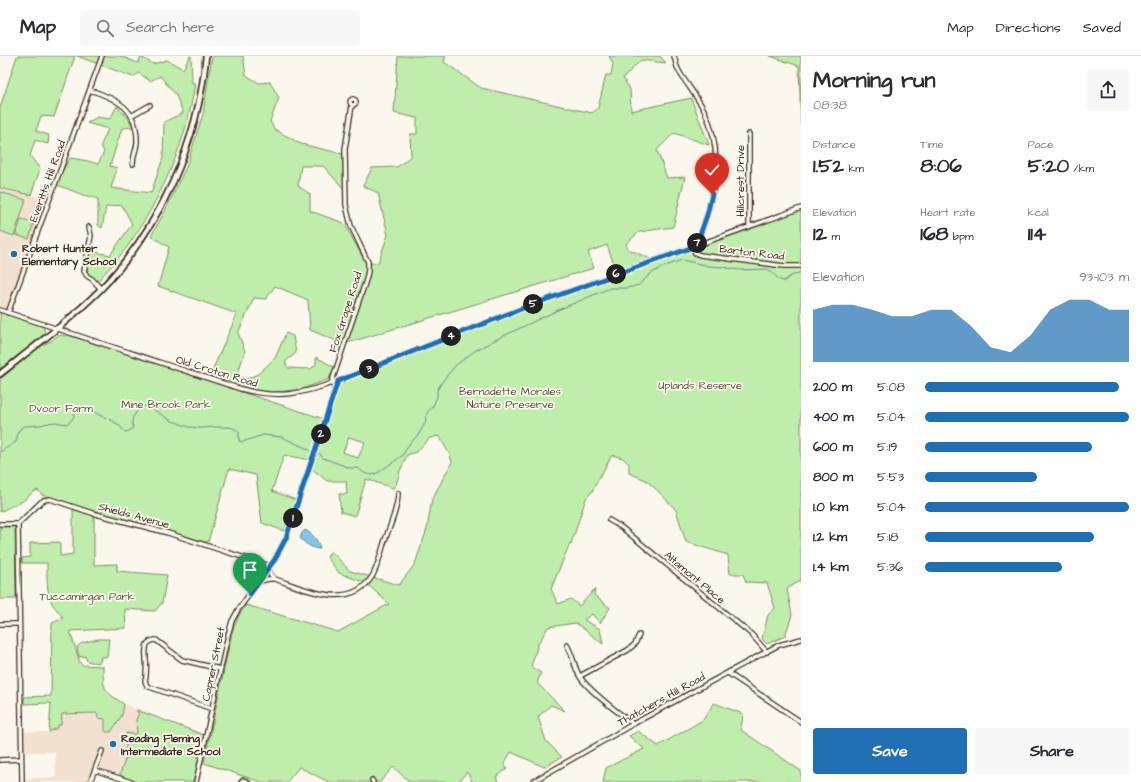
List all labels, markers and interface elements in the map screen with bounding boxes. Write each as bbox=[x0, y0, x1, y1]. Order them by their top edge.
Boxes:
search box bbox=[80, 10, 360, 46]
text: Map bbox=[20, 14, 56, 41]
icon: search bbox=[94, 17, 116, 39]
text: Search here bbox=[126, 17, 215, 38]
text: Map bbox=[947, 18, 974, 38]
text: Directions bbox=[996, 18, 1061, 38]
text: Saved bbox=[1083, 18, 1121, 38]
text: Morning run bbox=[813, 65, 936, 96]
button: share bbox=[1087, 69, 1129, 111]
text: 08:38 bbox=[813, 96, 847, 114]
text: Distance bbox=[813, 137, 856, 152]
text: Time bbox=[920, 137, 943, 152]
text: Pace bbox=[1028, 137, 1053, 152]
street label: Everitts Hill Road bbox=[26, 138, 69, 224]
street label: Hillcrest Drive bbox=[733, 145, 748, 217]
text: 1.52 bbox=[813, 152, 844, 180]
text: 8:06 bbox=[920, 152, 962, 180]
text: 5:20 bbox=[1028, 152, 1069, 180]
pin bbox=[695, 153, 729, 194]
icon: check bbox=[701, 159, 723, 181]
text: km bbox=[844, 161, 864, 176]
text: /km bbox=[1069, 161, 1094, 176]
text: Elevation bbox=[813, 205, 856, 220]
text: Heart rate bbox=[920, 205, 976, 220]
text: kcal bbox=[1028, 205, 1049, 220]
text: 12 bbox=[813, 220, 827, 248]
text: 168 bbox=[920, 220, 948, 248]
text: 114 bbox=[1028, 220, 1046, 248]
text: m bbox=[827, 229, 840, 244]
text: bpm bbox=[948, 229, 974, 244]
pin: 7 bbox=[687, 233, 707, 253]
text: 7 bbox=[694, 235, 700, 250]
place label: Robert Hunter Elementary School bbox=[22, 241, 117, 271]
street label: Barton Road bbox=[719, 241, 786, 264]
marker: Robert Hunter Elementary School bbox=[9, 249, 19, 259]
pin: 6 bbox=[606, 264, 626, 284]
text: 6 bbox=[613, 266, 619, 281]
text: Elevation bbox=[813, 268, 864, 286]
text: 93–103 m bbox=[1079, 268, 1129, 286]
street label: Fox Grape Road bbox=[325, 269, 366, 355]
pin: 5 bbox=[523, 294, 543, 314]
text: 5 bbox=[529, 296, 537, 311]
pin: 4 bbox=[441, 326, 461, 346]
text: 4 bbox=[447, 328, 455, 343]
street label: Old Croton Road bbox=[174, 352, 260, 391]
pin: 3 bbox=[359, 359, 379, 379]
text: 3 bbox=[366, 361, 372, 376]
park label: Uplands Reserve bbox=[658, 378, 742, 393]
text: 200 m bbox=[813, 378, 852, 396]
text: 5:08 bbox=[877, 378, 905, 396]
park label: Bernadette Morales Nature Preserve bbox=[459, 384, 561, 412]
park label: Mine Brook Park bbox=[121, 397, 211, 412]
park label: Dvoor Farm bbox=[29, 401, 93, 416]
text: 400 m bbox=[813, 408, 854, 426]
text: 5:04 bbox=[877, 408, 905, 426]
pin: 2 bbox=[311, 424, 331, 444]
text: 2 bbox=[318, 426, 324, 441]
text: 600 m bbox=[813, 438, 853, 456]
text: 5:19 bbox=[877, 438, 897, 456]
text: 800 m bbox=[813, 468, 853, 486]
text: 5:53 bbox=[877, 468, 904, 486]
text: 1.0 km bbox=[813, 498, 848, 516]
text: 5:04 bbox=[877, 498, 905, 516]
street label: Shields Avenue bbox=[97, 499, 171, 532]
pin: 1 bbox=[283, 508, 303, 528]
text: 1 bbox=[292, 510, 294, 525]
text: 1.2 km bbox=[813, 528, 847, 546]
text: 5:18 bbox=[877, 528, 898, 546]
street label: Altamont Place bbox=[661, 547, 728, 607]
pin bbox=[233, 553, 267, 594]
text: 1.4 km bbox=[813, 558, 849, 576]
text: 5:36 bbox=[877, 558, 903, 576]
icon: arrive bbox=[239, 559, 261, 581]
park label: Tuccamirgan Park bbox=[40, 589, 135, 605]
street label: Capner Street bbox=[198, 625, 229, 703]
street label: Thatchers Hill Road bbox=[615, 669, 708, 730]
button: Save bbox=[813, 728, 967, 774]
button: Share bbox=[975, 728, 1129, 774]
place label: Reading Fleming Intermediate School bbox=[121, 731, 221, 759]
marker: Reading Fleming Intermediate School bbox=[108, 739, 118, 749]

